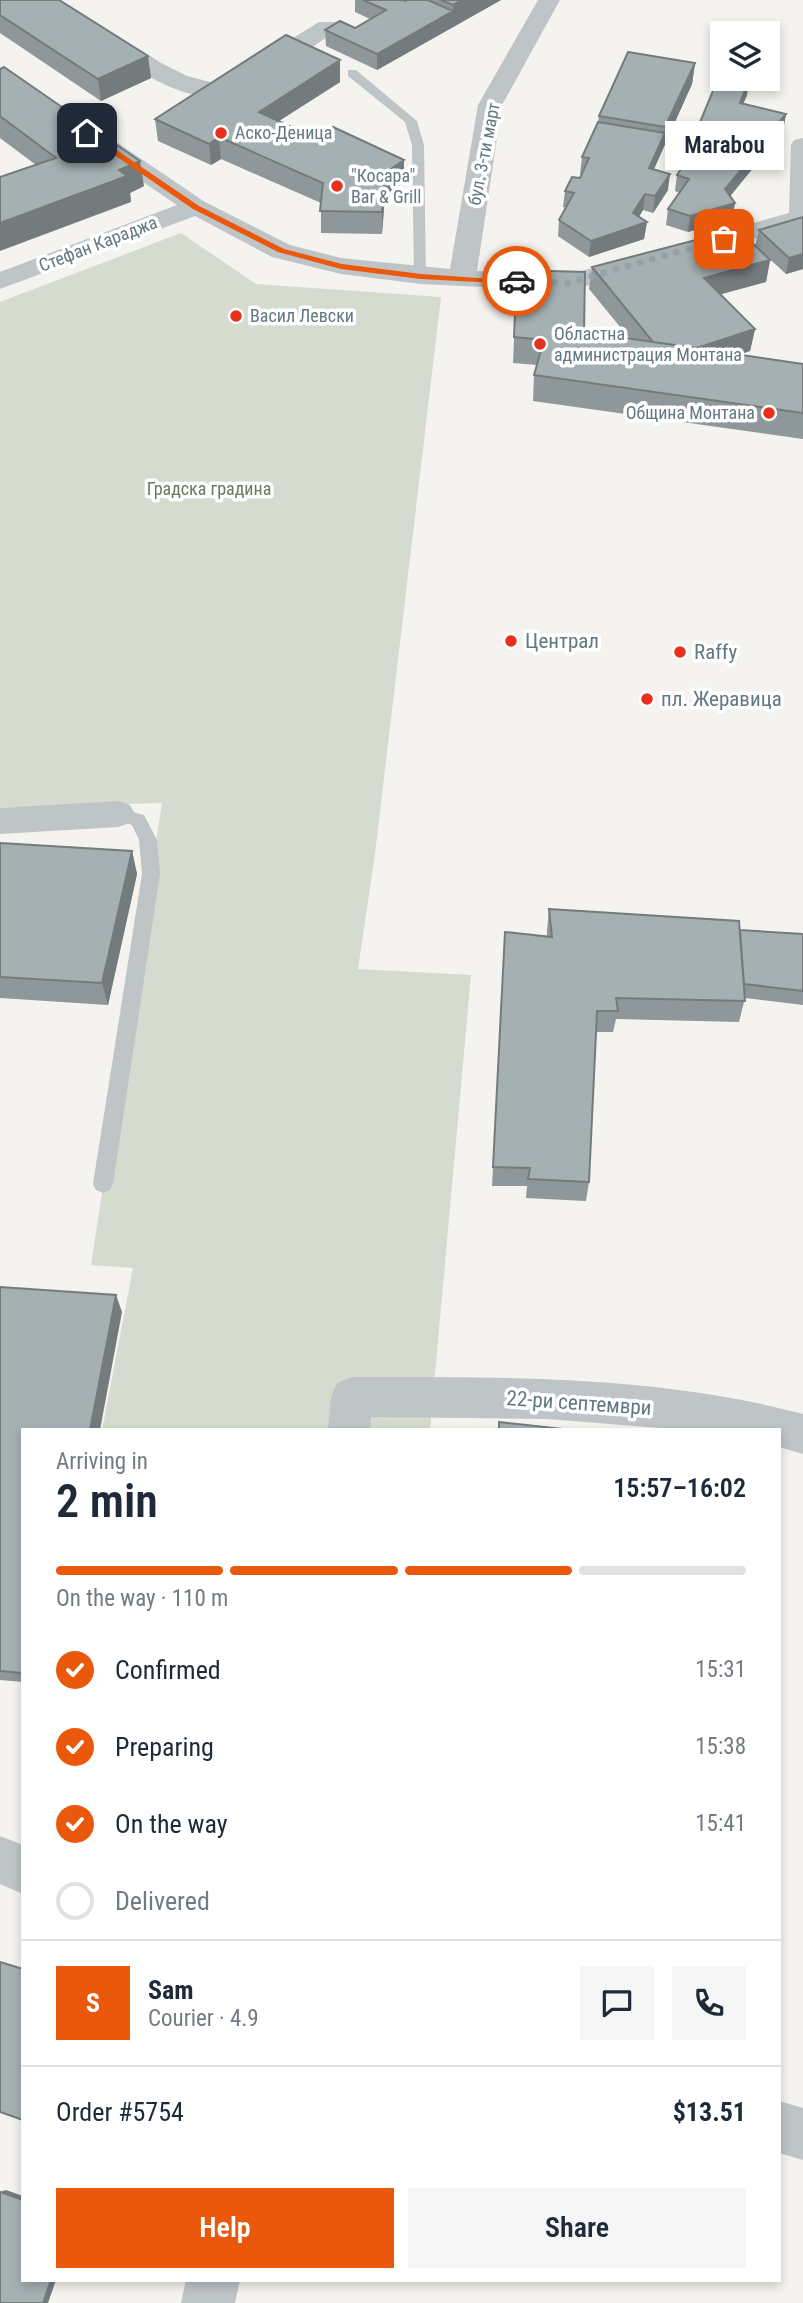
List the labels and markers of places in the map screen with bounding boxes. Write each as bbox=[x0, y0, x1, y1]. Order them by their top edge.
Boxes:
pin bbox=[57, 103, 117, 163]
callout: Marabou bbox=[664, 120, 784, 169]
place label: Аско-Деница bbox=[235, 122, 332, 143]
marker: Аско-Деница bbox=[213, 125, 229, 141]
place label: "Косара" Bar & Grill bbox=[351, 165, 422, 207]
marker: "Косара" Bar & Grill bbox=[329, 178, 345, 194]
pin bbox=[694, 209, 754, 269]
place label: Васил Левски bbox=[250, 305, 354, 326]
marker: Васил Левски bbox=[228, 308, 244, 324]
place label: Областна администрация Монтана bbox=[554, 323, 742, 365]
marker: Областна администрация Монтана bbox=[532, 336, 548, 352]
place label: Община Монтана bbox=[626, 402, 755, 423]
marker: Община Монтана bbox=[761, 405, 777, 421]
place label: Централ bbox=[525, 629, 599, 653]
marker: Централ bbox=[503, 633, 519, 649]
place label: Raffy bbox=[694, 640, 737, 664]
marker: Raffy bbox=[672, 644, 688, 660]
place label: пл. Жеравица bbox=[661, 687, 782, 711]
marker: пл. Жеравица bbox=[639, 691, 655, 707]

